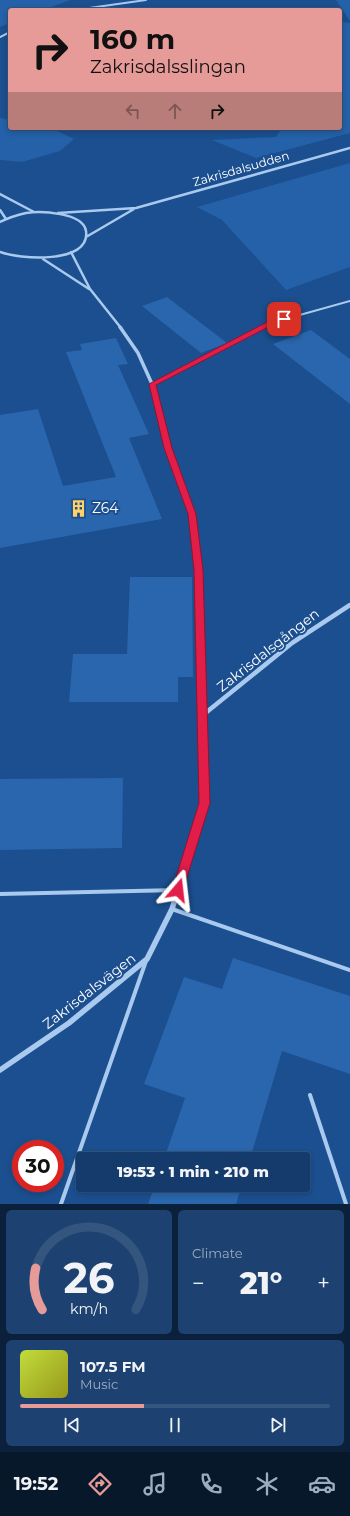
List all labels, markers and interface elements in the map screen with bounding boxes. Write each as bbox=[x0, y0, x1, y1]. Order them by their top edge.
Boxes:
text: 160 m bbox=[90, 22, 175, 56]
icon: right bbox=[24, 24, 76, 76]
text: Zakrisdalsslingan bbox=[90, 56, 246, 78]
icon: left bbox=[122, 100, 144, 122]
icon: ahead bbox=[164, 100, 186, 122]
icon: right bbox=[206, 100, 228, 122]
street label: Zakrisdalsudden bbox=[191, 148, 291, 189]
pin bbox=[267, 302, 301, 336]
icon: arrive bbox=[273, 308, 295, 330]
building icon: Z64 bbox=[69, 498, 89, 518]
place label: Z64 bbox=[92, 499, 119, 517]
street label: Zakrisdalsgången bbox=[213, 604, 323, 696]
position arrow bbox=[157, 869, 199, 911]
street label: Zakrisdalsvägen bbox=[39, 949, 139, 1033]
speed limit sign: 30 bbox=[12, 1140, 64, 1192]
text: 19:53 · 1 min · 210 m bbox=[117, 1162, 269, 1181]
text: Climate bbox=[192, 1245, 243, 1261]
text: 26 bbox=[63, 1253, 115, 1303]
text: 21° bbox=[240, 1265, 282, 1302]
text: − bbox=[192, 1270, 205, 1297]
text: + bbox=[317, 1270, 330, 1297]
text: km/h bbox=[70, 1300, 108, 1318]
text: 107.5 FM bbox=[80, 1357, 146, 1376]
text: Music bbox=[80, 1376, 118, 1392]
icon: previous bbox=[61, 1414, 83, 1436]
icon: pause bbox=[164, 1414, 186, 1436]
icon: next bbox=[267, 1414, 289, 1436]
icon: directions bbox=[86, 1470, 114, 1498]
icon: music bbox=[141, 1470, 169, 1498]
icon: phone bbox=[197, 1470, 225, 1498]
icon: climate bbox=[253, 1470, 281, 1498]
icon: car bbox=[308, 1470, 336, 1498]
text: 19:52 bbox=[14, 1473, 58, 1495]

